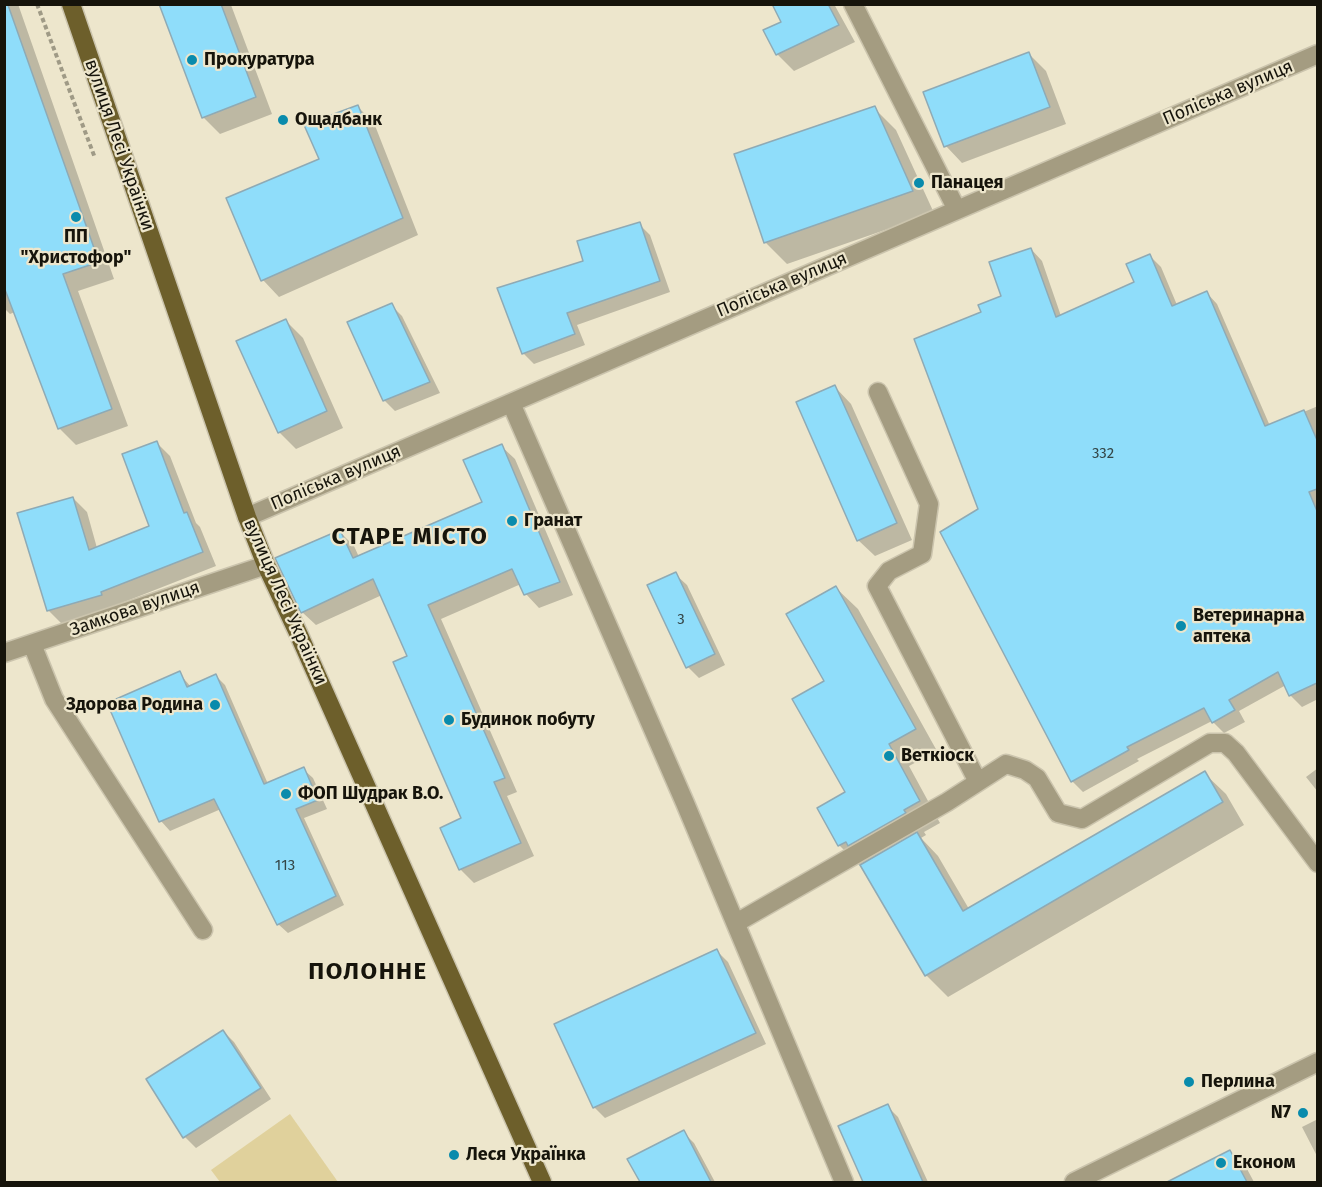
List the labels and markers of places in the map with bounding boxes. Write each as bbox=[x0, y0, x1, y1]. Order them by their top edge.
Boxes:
place label: Прокуратура bbox=[204, 49, 315, 71]
marker: Прокуратура bbox=[185, 53, 199, 67]
place label: Ощадбанк bbox=[295, 109, 382, 131]
marker: Ощадбанк bbox=[276, 113, 290, 127]
place label: Панацея bbox=[931, 172, 1004, 194]
marker: Панацея bbox=[912, 176, 926, 190]
marker: ПП "Христофор" bbox=[69, 210, 83, 224]
place label: ПП "Христофор" bbox=[21, 226, 131, 268]
place label: Гранат bbox=[524, 510, 582, 532]
marker: Гранат bbox=[505, 514, 519, 528]
place label: Ветеринарна аптека bbox=[1193, 605, 1305, 648]
marker: Ветеринарна аптека bbox=[1174, 619, 1188, 633]
place label: Здорова Родина bbox=[66, 694, 203, 716]
marker: Здорова Родина bbox=[208, 698, 222, 712]
place label: Будинок побуту bbox=[461, 709, 595, 731]
marker: Будинок побуту bbox=[442, 713, 456, 727]
place label: Веткіоск bbox=[901, 745, 974, 767]
marker: Веткіоск bbox=[882, 749, 896, 763]
place label: ФОП Шудрак В.О. bbox=[298, 783, 443, 805]
marker: ФОП Шудрак В.О. bbox=[279, 787, 293, 801]
place label: Перлина bbox=[1201, 1071, 1275, 1093]
marker: Перлина bbox=[1182, 1075, 1196, 1089]
place label: N7 bbox=[1271, 1102, 1291, 1124]
marker: N7 bbox=[1296, 1106, 1310, 1120]
place label: Леся Українка bbox=[466, 1144, 586, 1166]
marker: Леся Українка bbox=[447, 1148, 461, 1162]
place label: Економ bbox=[1233, 1152, 1296, 1174]
marker: Економ bbox=[1214, 1156, 1228, 1170]

